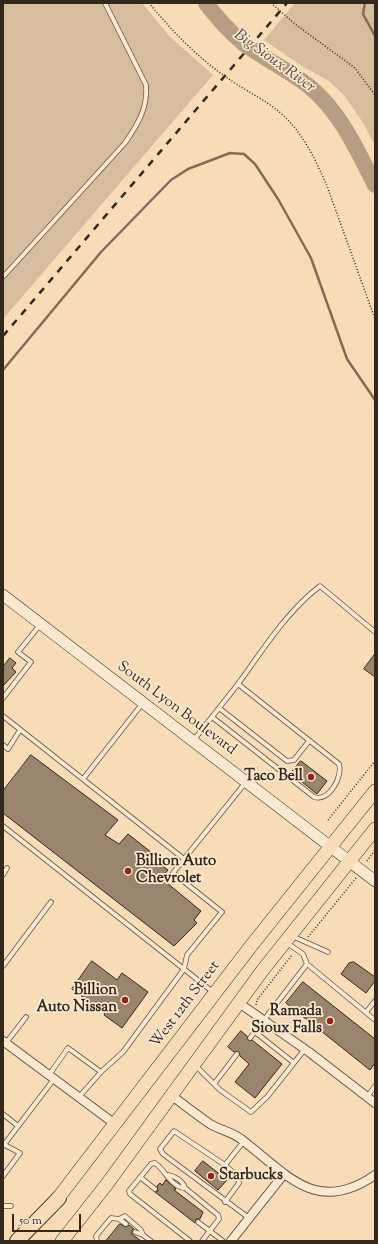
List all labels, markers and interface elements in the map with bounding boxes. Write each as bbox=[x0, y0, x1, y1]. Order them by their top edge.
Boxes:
water label: Big Sioux River bbox=[230, 26, 318, 98]
street label: South Lyon Boulevard bbox=[113, 658, 239, 760]
place label: Taco Bell bbox=[244, 768, 303, 786]
marker: Taco Bell bbox=[306, 772, 316, 782]
place label: Billion Auto Chevrolet bbox=[136, 853, 216, 888]
marker: Billion Auto Chevrolet bbox=[123, 866, 133, 876]
street label: West 12th Street bbox=[147, 958, 225, 1052]
place label: Billion Auto Nissan bbox=[36, 982, 117, 1017]
marker: Billion Auto Nissan bbox=[120, 995, 130, 1005]
place label: Ramada Sioux Falls bbox=[251, 1003, 322, 1038]
marker: Ramada Sioux Falls bbox=[325, 1016, 335, 1026]
place label: Starbucks bbox=[219, 1167, 283, 1185]
marker: Starbucks bbox=[206, 1171, 216, 1181]
scale bar bbox=[14, 1206, 83, 1232]
text: 50 m bbox=[19, 1212, 42, 1230]

